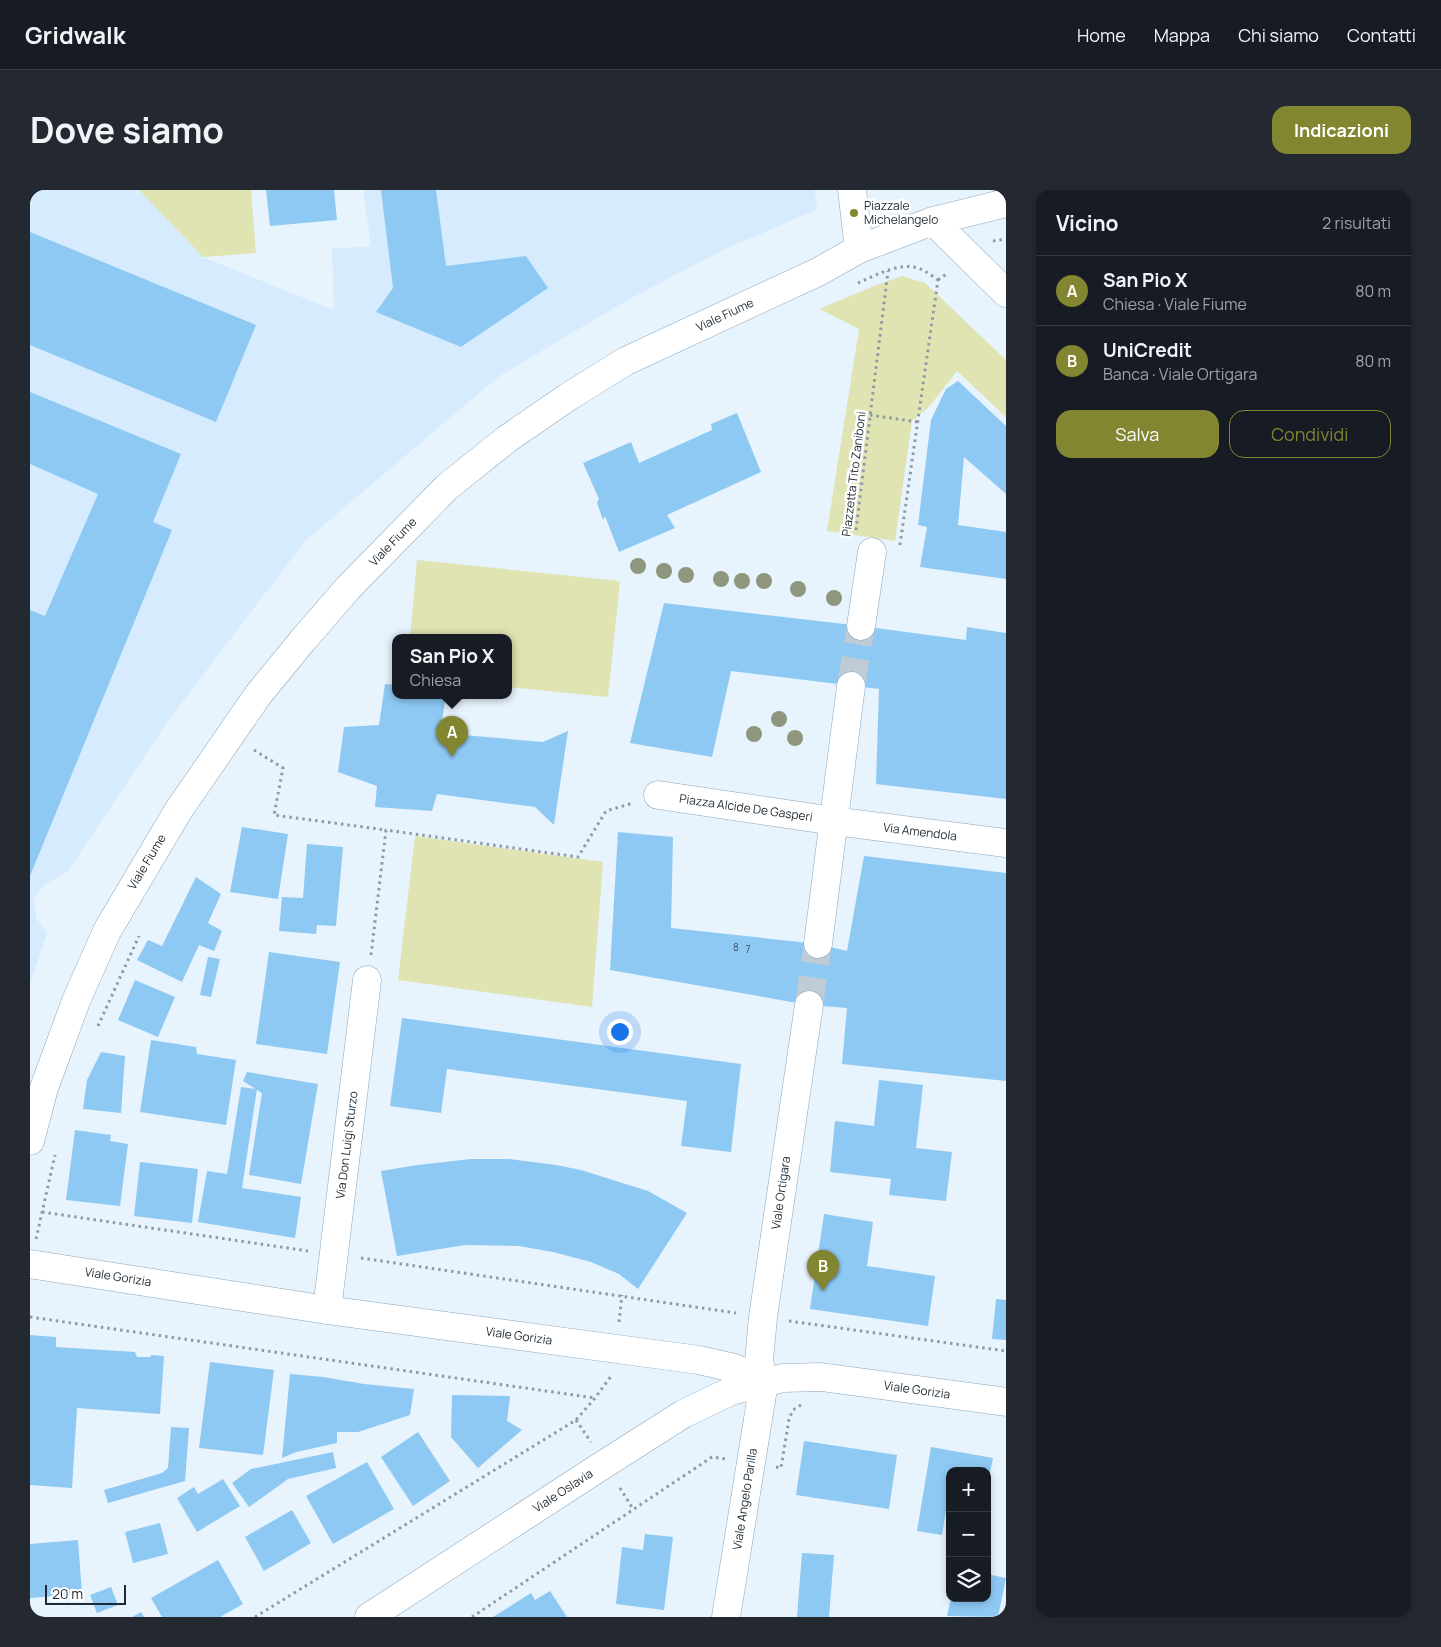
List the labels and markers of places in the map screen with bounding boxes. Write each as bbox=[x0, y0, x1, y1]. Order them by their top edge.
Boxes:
place label: Piazzale Michelangelo bbox=[864, 197, 938, 228]
marker: Piazzale Michelangelo bbox=[848, 207, 860, 219]
pin: A bbox=[436, 716, 468, 757]
pin: B bbox=[807, 1250, 839, 1291]

